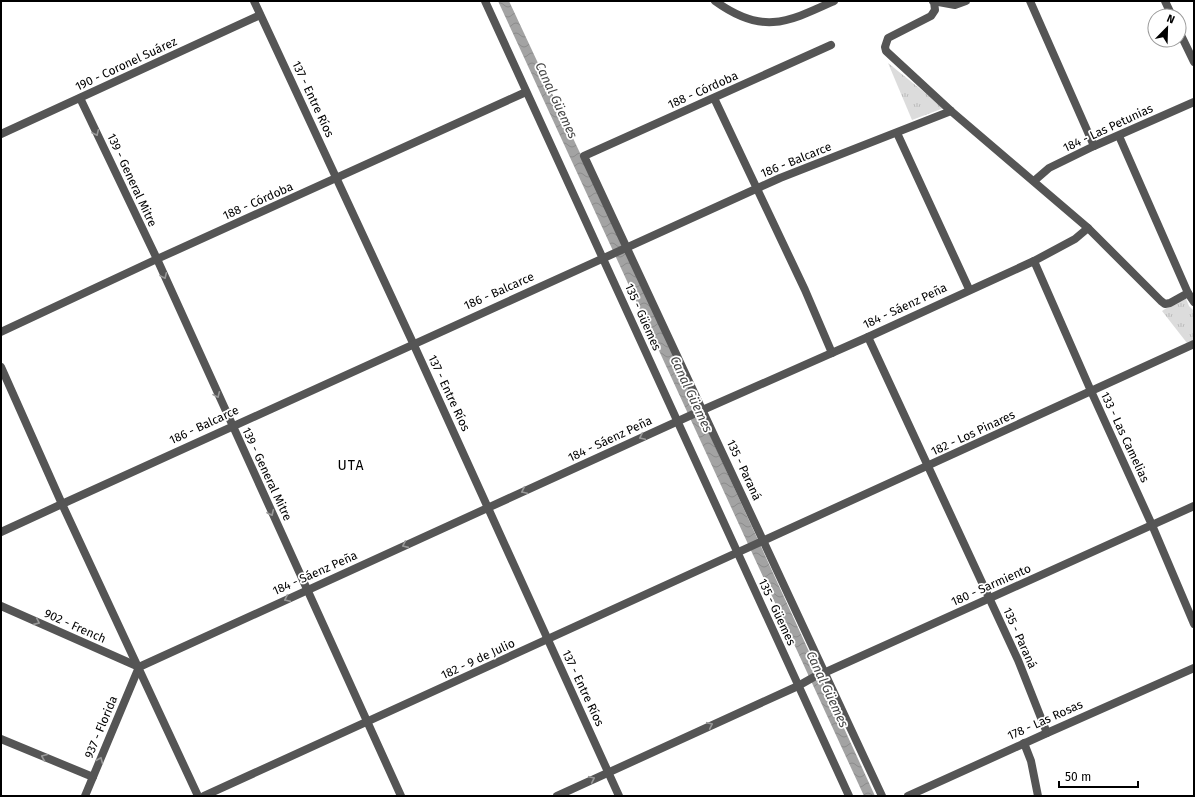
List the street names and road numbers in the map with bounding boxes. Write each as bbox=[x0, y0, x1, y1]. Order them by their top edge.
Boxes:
street label: 190 - Coronel Suárez bbox=[73, 34, 179, 94]
street label: 137 - Entre Ríos bbox=[289, 59, 337, 140]
street label: 188 - Córdoba bbox=[666, 68, 740, 112]
street label: 184 - Las Petunias bbox=[1061, 101, 1155, 155]
street label: 139 - General Mitre bbox=[104, 131, 160, 229]
street label: 186 - Balcarce bbox=[759, 139, 833, 181]
street label: 188 - Córdoba bbox=[221, 179, 295, 223]
street label: 186 - Balcarce bbox=[462, 269, 536, 313]
street label: 184 - Sáenz Peña bbox=[861, 280, 949, 332]
street label: 135 - Güemes bbox=[622, 281, 664, 353]
street label: 137 - Entre Ríos bbox=[425, 353, 473, 434]
street label: 133 - Las Camelias bbox=[1098, 390, 1152, 485]
street label: 186 - Balcarce bbox=[167, 403, 241, 447]
street label: 182 - Los Pinares bbox=[929, 407, 1017, 458]
street label: 184 - Sáenz Peña bbox=[566, 413, 654, 465]
street label: 139 - General Mitre bbox=[239, 425, 295, 523]
street label: 135 - Paraná bbox=[724, 437, 764, 503]
street label: 184 - Sáenz Peña bbox=[271, 548, 359, 598]
street label: 180 - Sarmiento bbox=[949, 561, 1033, 609]
street label: 135 - Güemes bbox=[755, 576, 799, 648]
street label: 135 - Paraná bbox=[1000, 605, 1040, 671]
street label: 902 - French bbox=[42, 606, 108, 646]
street label: 182 - 9 de Julio bbox=[439, 636, 517, 682]
street label: 137 - Entre Ríos bbox=[559, 648, 607, 729]
street label: 937 - Florida bbox=[82, 694, 120, 760]
street label: 178 - Las Rosas bbox=[1005, 697, 1085, 743]

